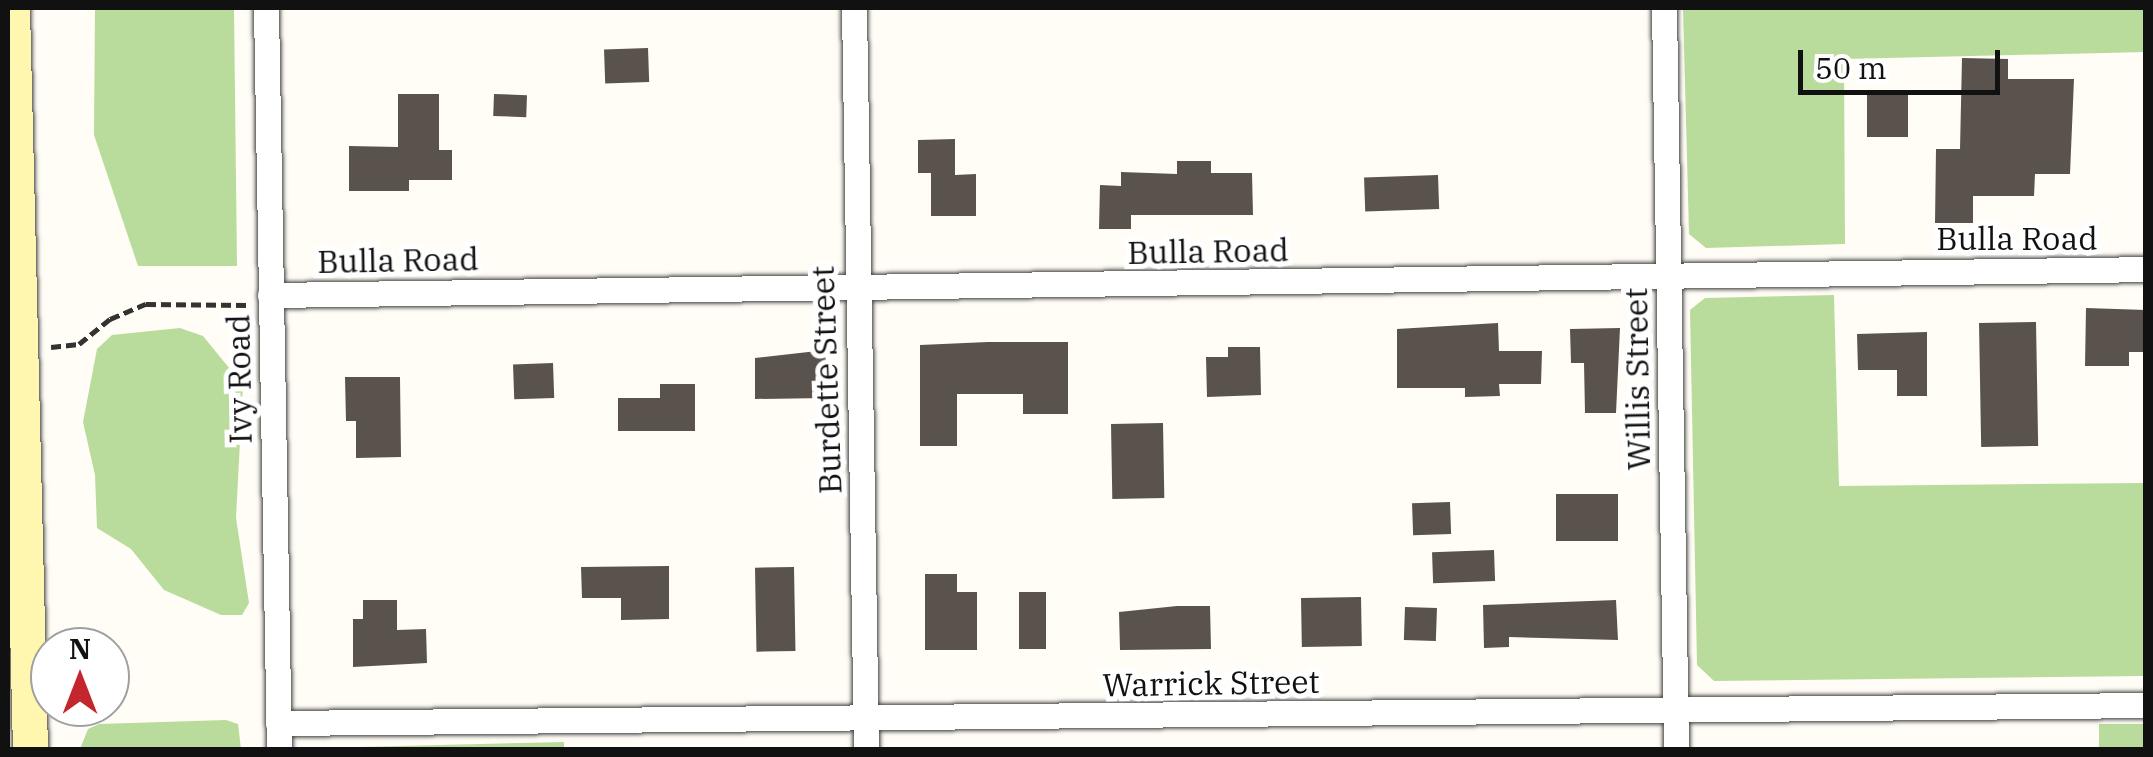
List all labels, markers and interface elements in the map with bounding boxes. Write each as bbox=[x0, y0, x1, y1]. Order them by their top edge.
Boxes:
scale bar bbox=[1803, 30, 2006, 92]
text: 50 m bbox=[1815, 48, 1887, 87]
street label: Bulla Road bbox=[1936, 219, 2098, 257]
street label: Bulla Road bbox=[1127, 230, 1289, 272]
street label: Bulla Road bbox=[317, 239, 479, 281]
street label: Burdette Street bbox=[803, 265, 849, 495]
street label: Willis Street bbox=[1616, 287, 1658, 471]
street label: Ivy Road bbox=[219, 314, 259, 444]
north arrow bbox=[30, 627, 130, 727]
text: N bbox=[69, 630, 91, 667]
street label: Warrick Street bbox=[1102, 662, 1320, 704]

